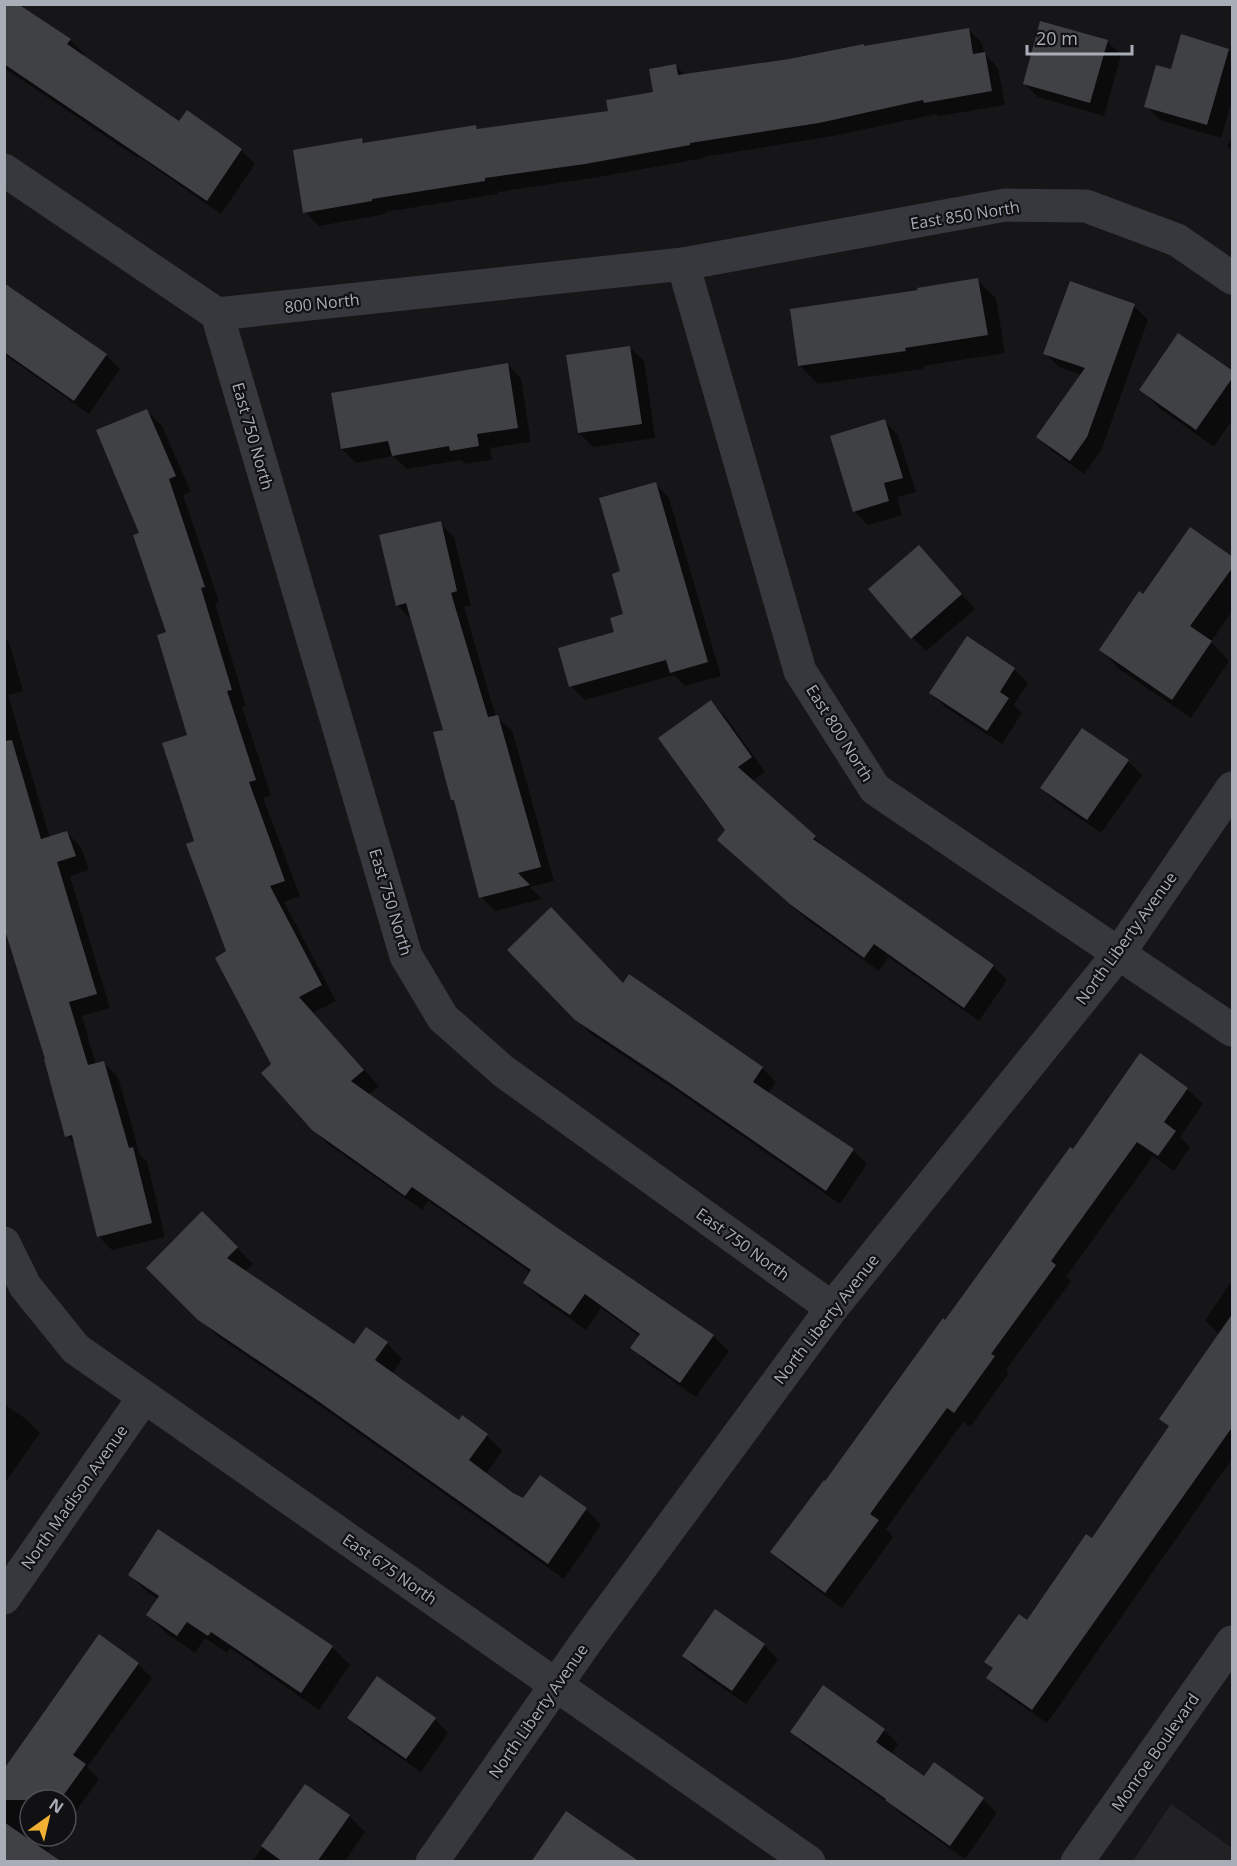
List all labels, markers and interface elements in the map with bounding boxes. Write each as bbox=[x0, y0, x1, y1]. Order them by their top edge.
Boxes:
scale bar bbox=[1027, 18, 1132, 56]
text: 20 m bbox=[1036, 26, 1078, 50]
street label: East 850 North bbox=[909, 195, 1021, 235]
street label: 800 North bbox=[283, 288, 361, 318]
street label: East 750 North bbox=[227, 380, 279, 492]
street label: East 800 North bbox=[801, 680, 879, 786]
street label: East 750 North bbox=[364, 846, 418, 958]
street label: North Liberty Avenue bbox=[1070, 867, 1182, 1009]
street label: East 750 North bbox=[692, 1203, 794, 1285]
street label: North Liberty Avenue bbox=[768, 1250, 884, 1388]
street label: North Madison Avenue bbox=[16, 1420, 132, 1574]
street label: East 675 North bbox=[338, 1528, 442, 1610]
street label: North Liberty Avenue bbox=[483, 1639, 593, 1783]
street label: Monroe Boulevard bbox=[1106, 1689, 1204, 1815]
north arrow bbox=[18, 1788, 78, 1848]
text: N bbox=[45, 1793, 68, 1818]

